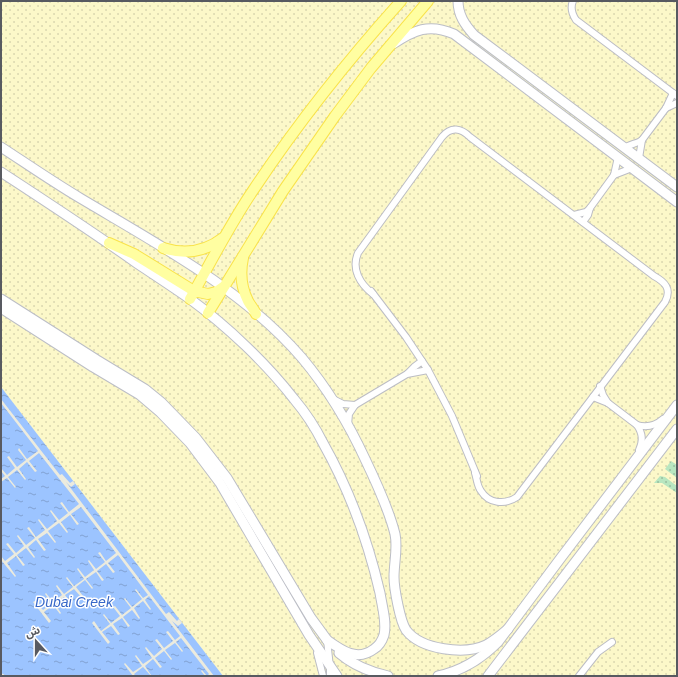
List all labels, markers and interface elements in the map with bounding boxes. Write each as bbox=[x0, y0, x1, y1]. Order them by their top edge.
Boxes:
water label: Dubai Creek bbox=[35, 594, 114, 610]
north arrow bbox=[16, 621, 56, 661]
text: ش bbox=[23, 623, 42, 641]

